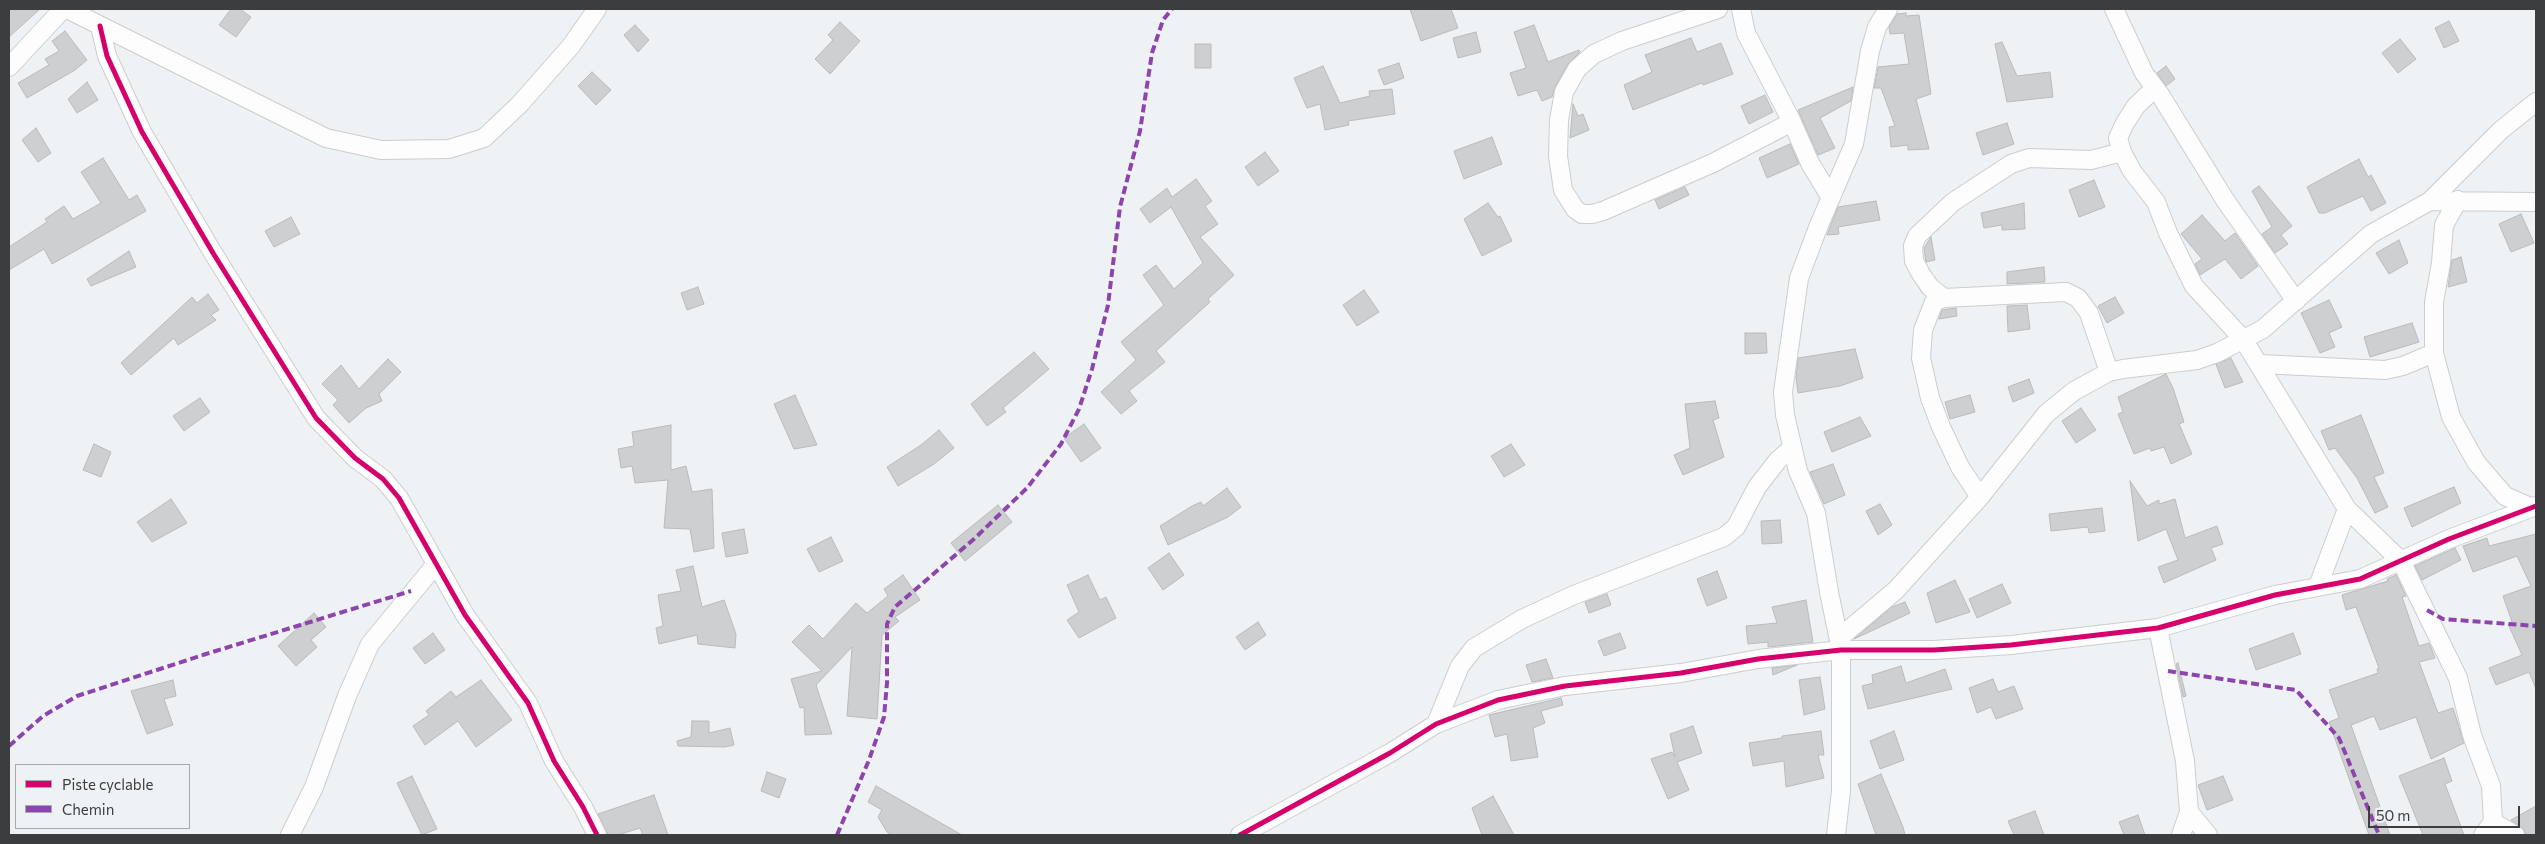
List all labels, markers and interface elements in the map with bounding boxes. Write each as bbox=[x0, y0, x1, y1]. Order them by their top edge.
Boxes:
legend bbox=[15, 764, 190, 829]
text: Piste cyclable bbox=[62, 775, 153, 793]
scale bar bbox=[2370, 796, 2522, 828]
text: Chemin bbox=[62, 800, 114, 818]
text: 50 m bbox=[2376, 806, 2410, 824]

